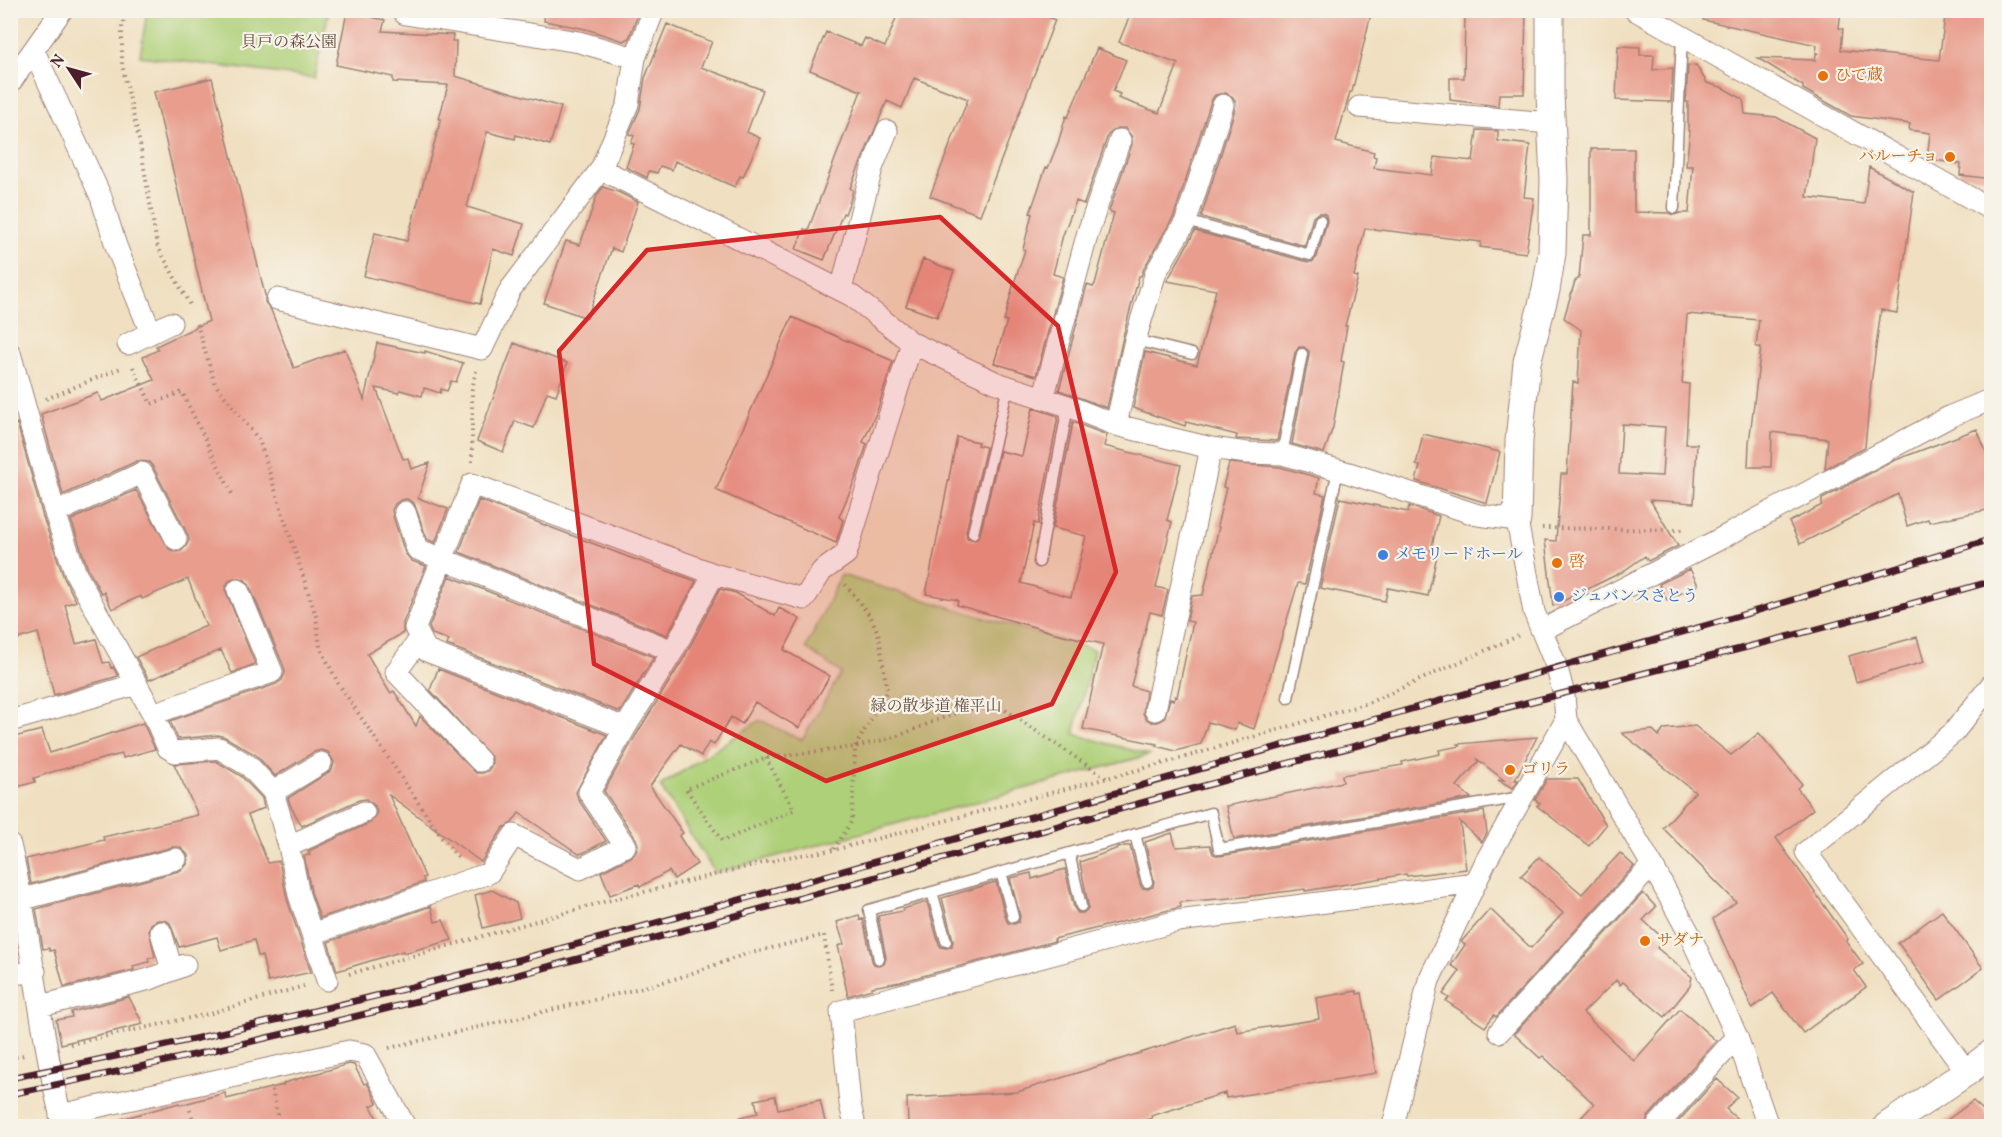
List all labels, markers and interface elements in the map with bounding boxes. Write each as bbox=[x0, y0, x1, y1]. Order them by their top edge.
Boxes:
park label: 貝戸の森公園 bbox=[241, 32, 337, 54]
north arrow bbox=[39, 39, 99, 99]
text: N bbox=[46, 50, 71, 73]
place label: ひで蔵 bbox=[1835, 65, 1883, 87]
marker: ひで蔵 bbox=[1816, 69, 1830, 83]
place label: バルーチョ bbox=[1858, 146, 1938, 168]
marker: バルーチョ bbox=[1943, 150, 1957, 164]
place label: メモリードホール bbox=[1395, 544, 1523, 566]
marker: メモリードホール bbox=[1376, 548, 1390, 562]
place label: 啓 bbox=[1569, 552, 1585, 574]
marker: 啓 bbox=[1550, 556, 1564, 570]
place label: ジュバンスさとう bbox=[1571, 586, 1698, 608]
marker: ジュバンスさとう bbox=[1552, 590, 1566, 604]
park label: 緑の散歩道 権平山 bbox=[870, 696, 1002, 718]
place label: ゴリラ bbox=[1522, 759, 1570, 781]
marker: ゴリラ bbox=[1503, 763, 1517, 777]
place label: サダナ bbox=[1657, 930, 1704, 952]
marker: サダナ bbox=[1638, 934, 1652, 948]

